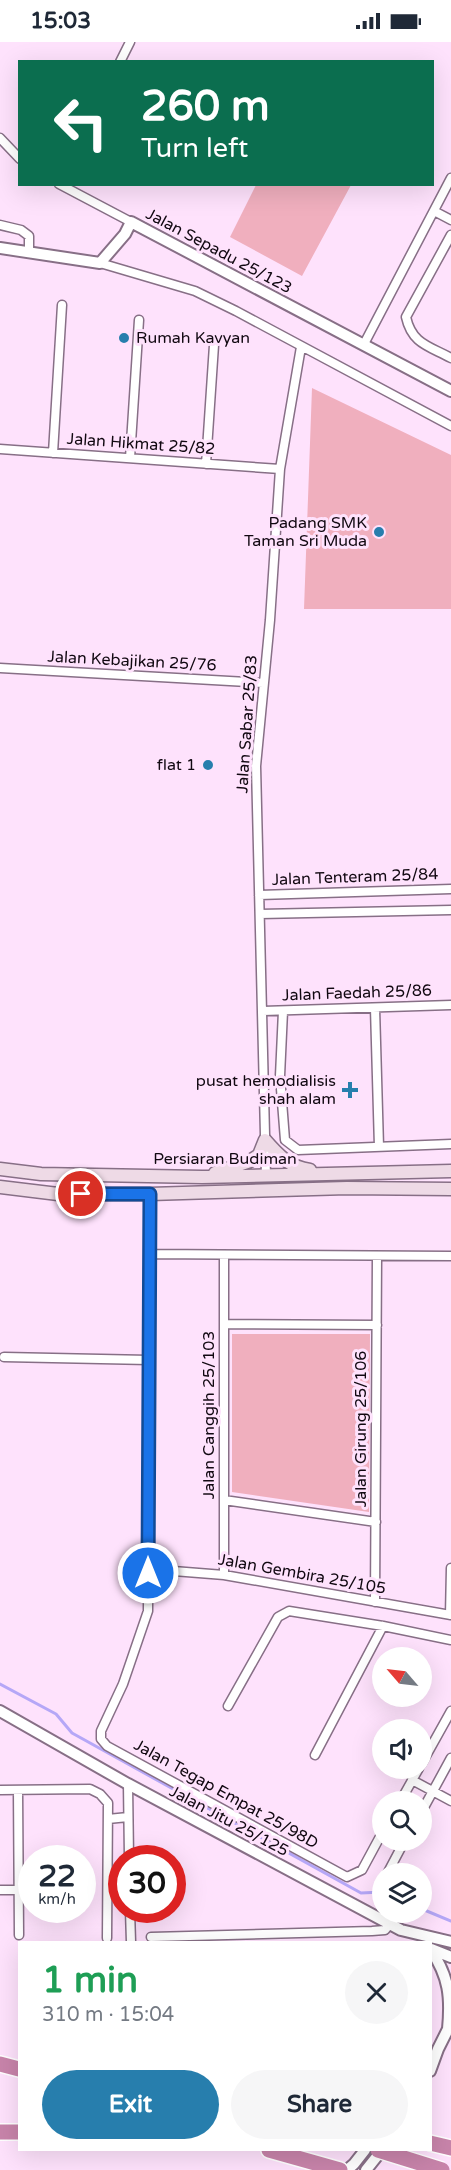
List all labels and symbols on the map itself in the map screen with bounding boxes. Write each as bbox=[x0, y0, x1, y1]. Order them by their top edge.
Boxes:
street label: Jalan Sepadu 25/123 bbox=[142, 204, 296, 298]
place label: Rumah Kavyan bbox=[136, 328, 250, 348]
marker: Rumah Kavyan bbox=[117, 331, 131, 345]
street label: Jalan Hikmat 25/82 bbox=[66, 429, 216, 459]
place label: Padang SMK Taman Sri Muda bbox=[244, 513, 367, 551]
marker: Padang SMK Taman Sri Muda bbox=[372, 525, 386, 539]
street label: Jalan Kebajikan 25/76 bbox=[47, 647, 217, 675]
street label: Jalan Sabar 25/83 bbox=[232, 654, 262, 794]
place label: flat 1 bbox=[157, 755, 196, 775]
marker: flat 1 bbox=[201, 758, 215, 772]
street label: Jalan Tenteram 25/84 bbox=[271, 864, 439, 890]
street label: Jalan Faedah 25/86 bbox=[282, 980, 432, 1006]
place label: pusat hemodialisis shah alam bbox=[196, 1071, 336, 1109]
marker: pusat hemodialisis shah alam bbox=[341, 1081, 359, 1099]
street label: Persiaran Budiman bbox=[153, 1149, 297, 1169]
pin bbox=[55, 1168, 106, 1219]
street label: Jalan Canggih 25/103 bbox=[199, 1331, 219, 1499]
street label: Jalan Girung 25/106 bbox=[351, 1351, 371, 1507]
position arrow bbox=[116, 1541, 180, 1605]
street label: Jalan Gembira 25/105 bbox=[217, 1549, 387, 1599]
north arrow bbox=[372, 1647, 432, 1707]
street label: Jalan Tegap Empat 25/98D bbox=[130, 1735, 322, 1853]
street label: Jalan Jitu 25/125 bbox=[166, 1781, 292, 1861]
speed limit sign: 30 bbox=[108, 1845, 186, 1923]

